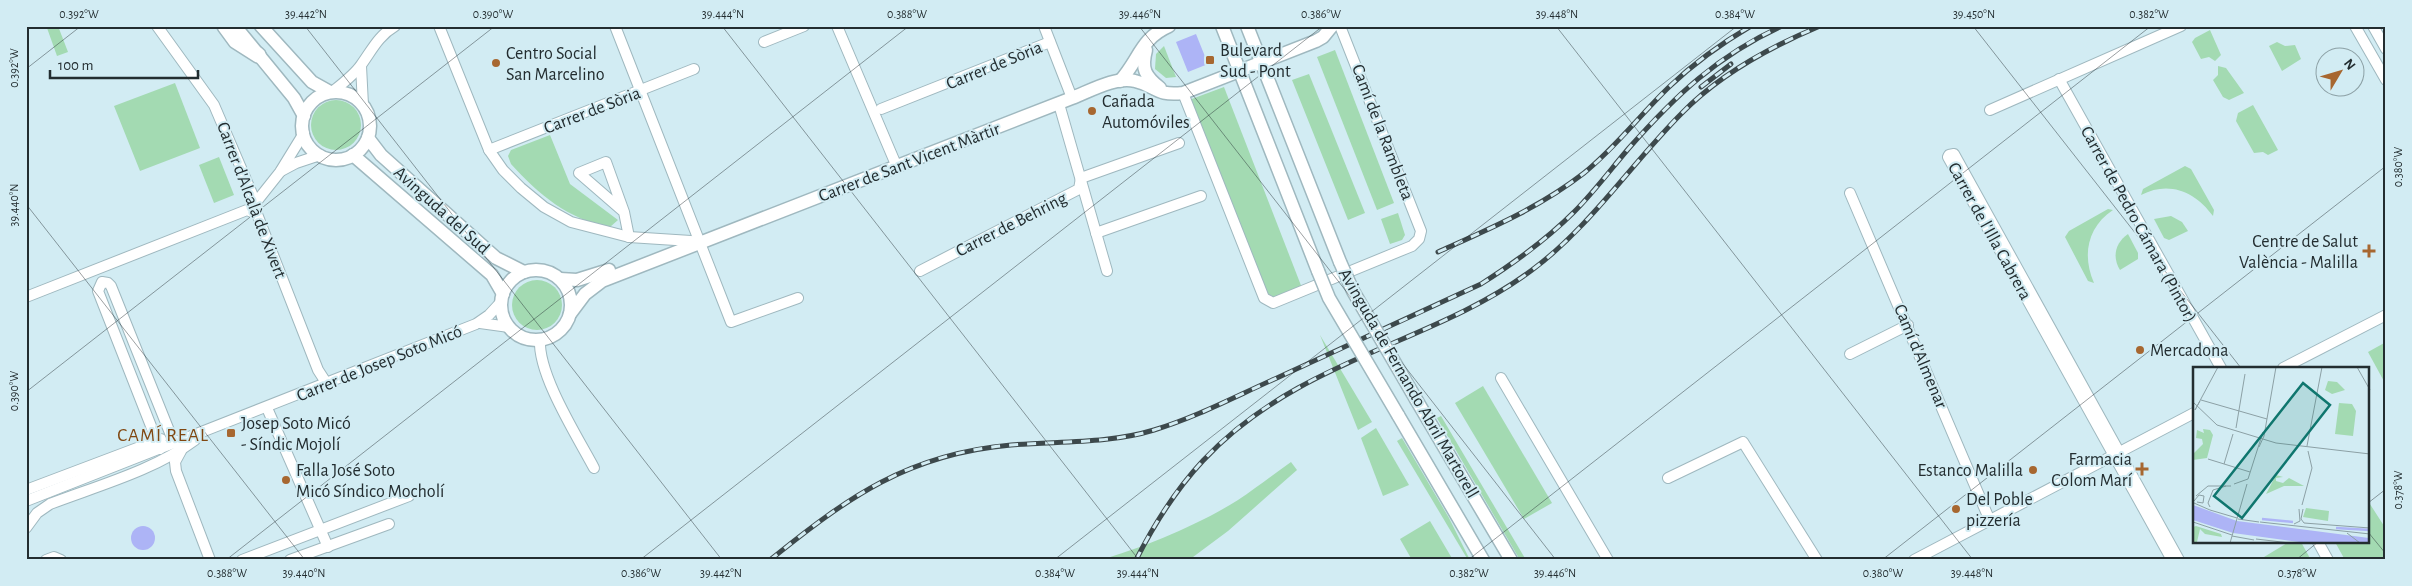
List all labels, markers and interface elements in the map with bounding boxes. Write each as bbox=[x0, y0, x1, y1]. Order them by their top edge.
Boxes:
text: 0.392°W bbox=[59, 8, 99, 20]
text: 39.442°N bbox=[285, 8, 327, 20]
text: 0.390°W bbox=[473, 8, 513, 20]
text: 39.444°N bbox=[702, 8, 744, 20]
text: 0.388°W bbox=[887, 8, 927, 20]
text: 39.446°N bbox=[1119, 8, 1161, 20]
text: 0.386°W bbox=[1301, 8, 1341, 20]
text: 39.448°N bbox=[1536, 8, 1578, 20]
text: 0.384°W bbox=[1715, 8, 1755, 20]
text: 39.450°N bbox=[1953, 8, 1995, 20]
text: 0.382°W bbox=[2129, 8, 2169, 20]
street label: Carrer de Sòria bbox=[944, 38, 1045, 93]
place label: Bulevard Sud - Pont bbox=[1220, 42, 1291, 81]
place label: Centro Social San Marcelino bbox=[506, 45, 605, 84]
text: 0.392°W bbox=[8, 48, 20, 88]
scale bar bbox=[50, 48, 198, 80]
north arrow bbox=[2314, 48, 2364, 98]
marker: Bulevard Sud - Pont bbox=[1204, 54, 1216, 66]
text: N bbox=[2341, 56, 2358, 73]
marker: Centro Social San Marcelino bbox=[490, 57, 502, 69]
text: 100 m bbox=[58, 58, 93, 73]
street label: Camí de la Rambleta bbox=[1348, 62, 1416, 203]
street label: Carrer de Sòria bbox=[541, 84, 643, 138]
place label: Cañada Automóviles bbox=[1102, 93, 1190, 132]
marker: Cañada Automóviles bbox=[1086, 105, 1098, 117]
street label: Carrer d'Alcalà de Xivert bbox=[213, 120, 289, 281]
street label: Carrer de Sant Vicent Màrtir bbox=[816, 120, 1003, 206]
street label: Carrer de Pedro Cámara (Pintor) bbox=[2077, 123, 2200, 326]
text: 0.380°W bbox=[2392, 146, 2404, 187]
street label: Carrer de l'Illa Cabrera bbox=[1944, 160, 2034, 303]
street label: Avinguda del Sud bbox=[390, 163, 493, 258]
text: 39.440°N bbox=[8, 184, 20, 226]
street label: Carrer de Behring bbox=[953, 189, 1070, 261]
place label: Centre de Salut València - Malilla bbox=[2239, 233, 2358, 272]
marker: Centre de Salut València - Malilla bbox=[2362, 244, 2376, 258]
street label: Avinguda de Fernando Abril Martorell bbox=[1335, 266, 1481, 501]
street label: Camí d'Almenar bbox=[1890, 302, 1950, 411]
street label: Carrer de Josep Soto Micó bbox=[294, 322, 465, 405]
place label: Mercadona bbox=[2150, 342, 2229, 360]
marker: Mercadona bbox=[2134, 344, 2146, 356]
inset map bbox=[2193, 367, 2370, 544]
text: 0.390°W bbox=[8, 371, 20, 411]
place label: Josep Soto Micó - Síndic Mojolí bbox=[241, 415, 351, 454]
district label: CAMÍ REAL bbox=[117, 424, 209, 445]
marker: Josep Soto Micó - Síndic Mojolí bbox=[225, 427, 237, 439]
place label: Farmacia Colom Marí bbox=[2051, 451, 2133, 490]
place label: Falla José Soto Micó Síndico Mocholí bbox=[296, 462, 445, 501]
place label: Estanco Malilla bbox=[1917, 462, 2023, 480]
marker: Farmacia Colom Marí bbox=[2136, 463, 2148, 475]
marker: Estanco Malilla bbox=[2027, 464, 2039, 476]
text: 0.378°W bbox=[2392, 470, 2404, 510]
marker: Falla José Soto Micó Síndico Mocholí bbox=[280, 474, 292, 486]
place label: Del Poble pizzería bbox=[1966, 491, 2033, 530]
marker: Del Poble pizzería bbox=[1950, 503, 1962, 515]
text: 0.388°W bbox=[207, 567, 247, 579]
text: 39.440°N bbox=[283, 567, 325, 579]
text: 0.386°W bbox=[621, 567, 661, 579]
text: 39.442°N bbox=[700, 567, 742, 579]
text: 0.384°W bbox=[1035, 567, 1075, 579]
text: 39.444°N bbox=[1117, 567, 1159, 579]
text: 0.382°W bbox=[1449, 567, 1489, 579]
text: 39.446°N bbox=[1534, 567, 1576, 579]
text: 0.380°W bbox=[1863, 567, 1904, 579]
text: 39.448°N bbox=[1951, 567, 1993, 579]
text: 0.378°W bbox=[2277, 567, 2317, 579]

